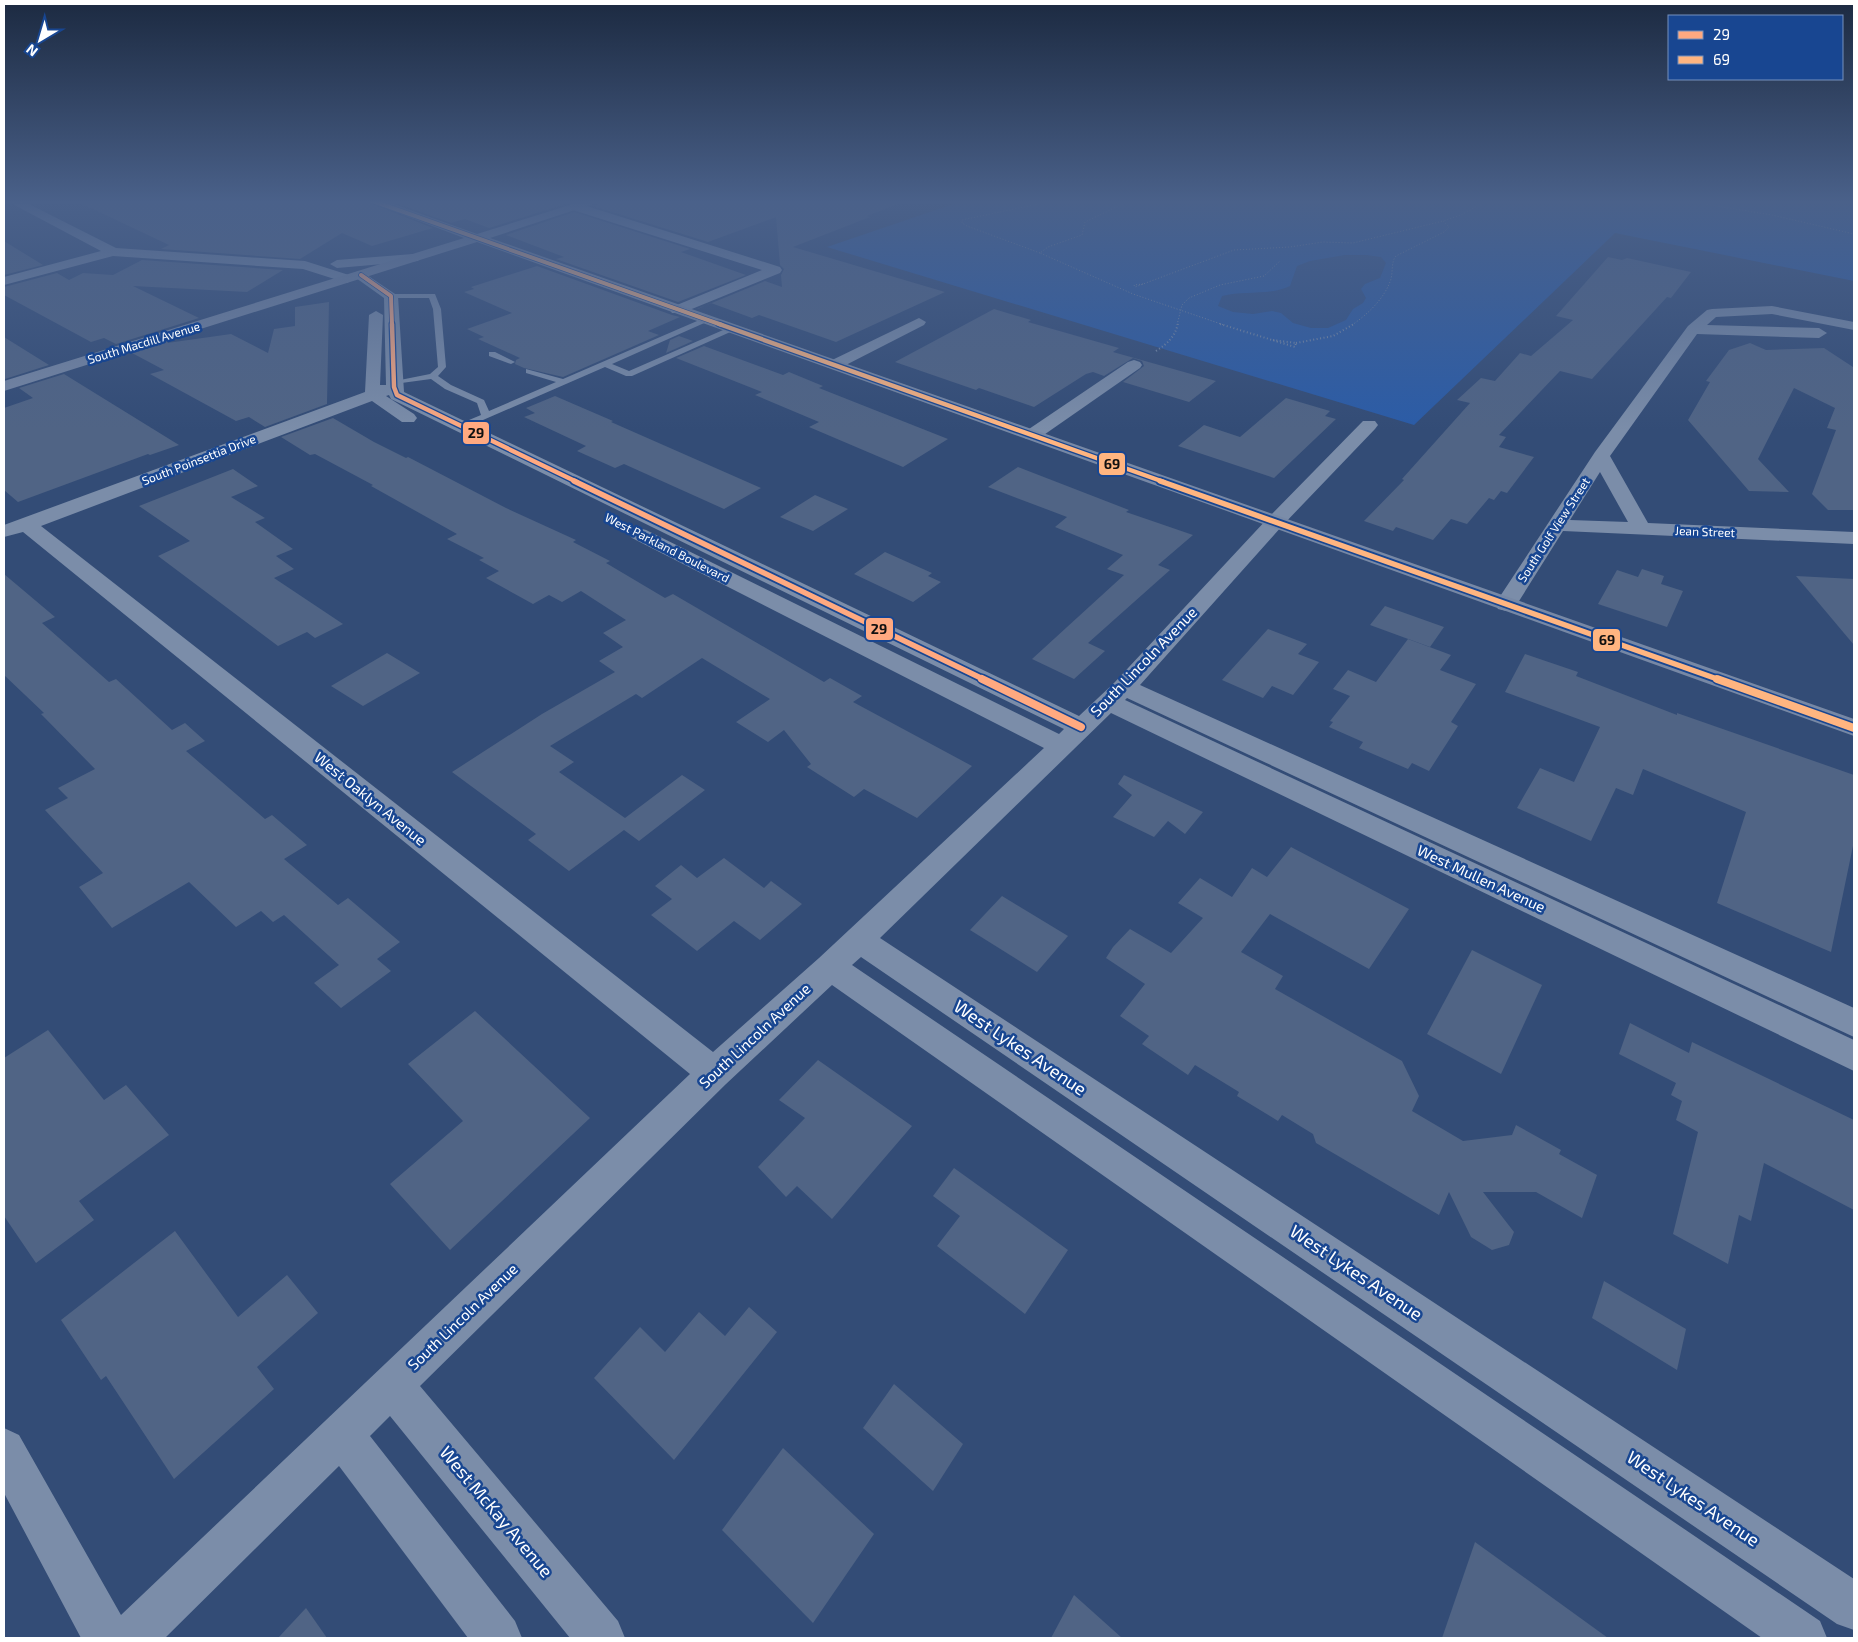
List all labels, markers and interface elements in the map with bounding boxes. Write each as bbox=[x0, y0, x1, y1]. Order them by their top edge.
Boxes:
north arrow bbox=[15, 15, 65, 65]
legend bbox=[1668, 15, 1843, 80]
text: 29 bbox=[1713, 25, 1730, 43]
text: N bbox=[22, 41, 41, 60]
text: 69 bbox=[1713, 50, 1730, 68]
street label: South Macdill Avenue bbox=[86, 318, 202, 366]
line badge: 29 bbox=[462, 421, 490, 445]
text: 29 bbox=[468, 424, 484, 441]
street label: South Poinsettia Drive bbox=[140, 431, 258, 487]
line badge: 69 bbox=[1098, 452, 1126, 476]
text: 69 bbox=[1104, 455, 1120, 472]
street label: South Golf View Street bbox=[1514, 474, 1592, 584]
street label: West Parkland Boulevard bbox=[603, 510, 732, 585]
street label: Jean Street bbox=[1675, 523, 1736, 539]
street label: South Lincoln Avenue bbox=[1086, 603, 1200, 720]
line badge: 29 bbox=[865, 617, 894, 641]
text: 29 bbox=[871, 620, 887, 637]
line badge: 69 bbox=[1592, 628, 1621, 652]
text: 69 bbox=[1599, 631, 1615, 648]
street label: West Oaklyn Avenue bbox=[311, 748, 430, 849]
street label: West Mullen Avenue bbox=[1414, 840, 1548, 916]
street label: South Lincoln Avenue bbox=[695, 979, 814, 1091]
street label: West Lykes Avenue bbox=[950, 995, 1091, 1100]
street label: West Lykes Avenue bbox=[1286, 1220, 1427, 1325]
street label: South Lincoln Avenue bbox=[404, 1259, 521, 1373]
street label: West McKay Avenue bbox=[435, 1441, 558, 1581]
street label: West Lykes Avenue bbox=[1623, 1446, 1764, 1551]

